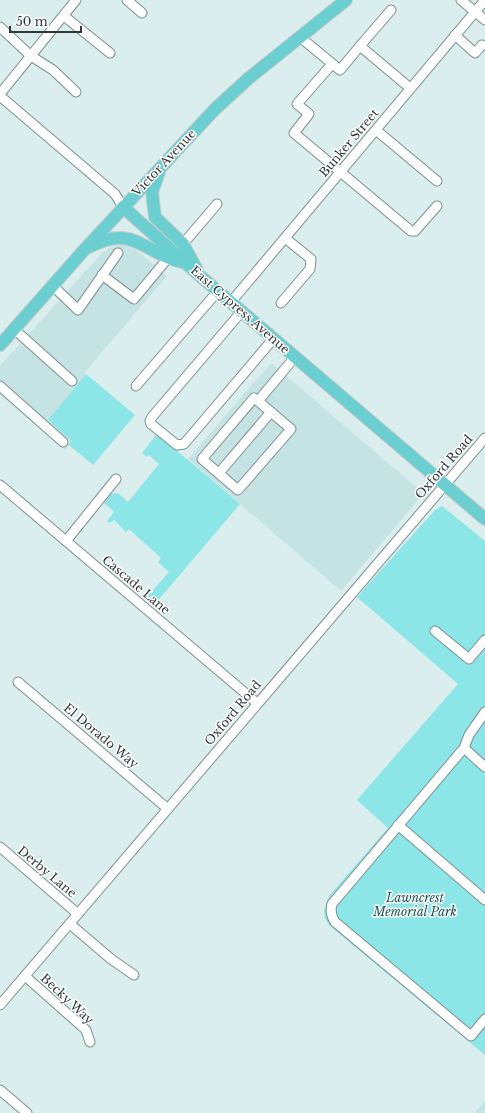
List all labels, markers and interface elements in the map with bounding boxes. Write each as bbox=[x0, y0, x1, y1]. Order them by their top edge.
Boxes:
scale bar bbox=[10, 8, 81, 34]
text: 50 m bbox=[16, 14, 48, 29]
street label: Bunker Street bbox=[316, 105, 382, 180]
street label: Victor Avenue bbox=[128, 126, 199, 200]
street label: East Cypress Avenue bbox=[188, 263, 293, 357]
street label: Oxford Road bbox=[412, 432, 476, 502]
street label: Cascade Lane bbox=[99, 552, 173, 617]
street label: Oxford Road bbox=[201, 677, 264, 748]
street label: El Dorado Way bbox=[61, 700, 142, 771]
street label: Derby Lane bbox=[15, 843, 80, 901]
park label: Lawncrest Memorial Park bbox=[372, 890, 457, 919]
street label: Becky Way bbox=[38, 970, 97, 1027]

